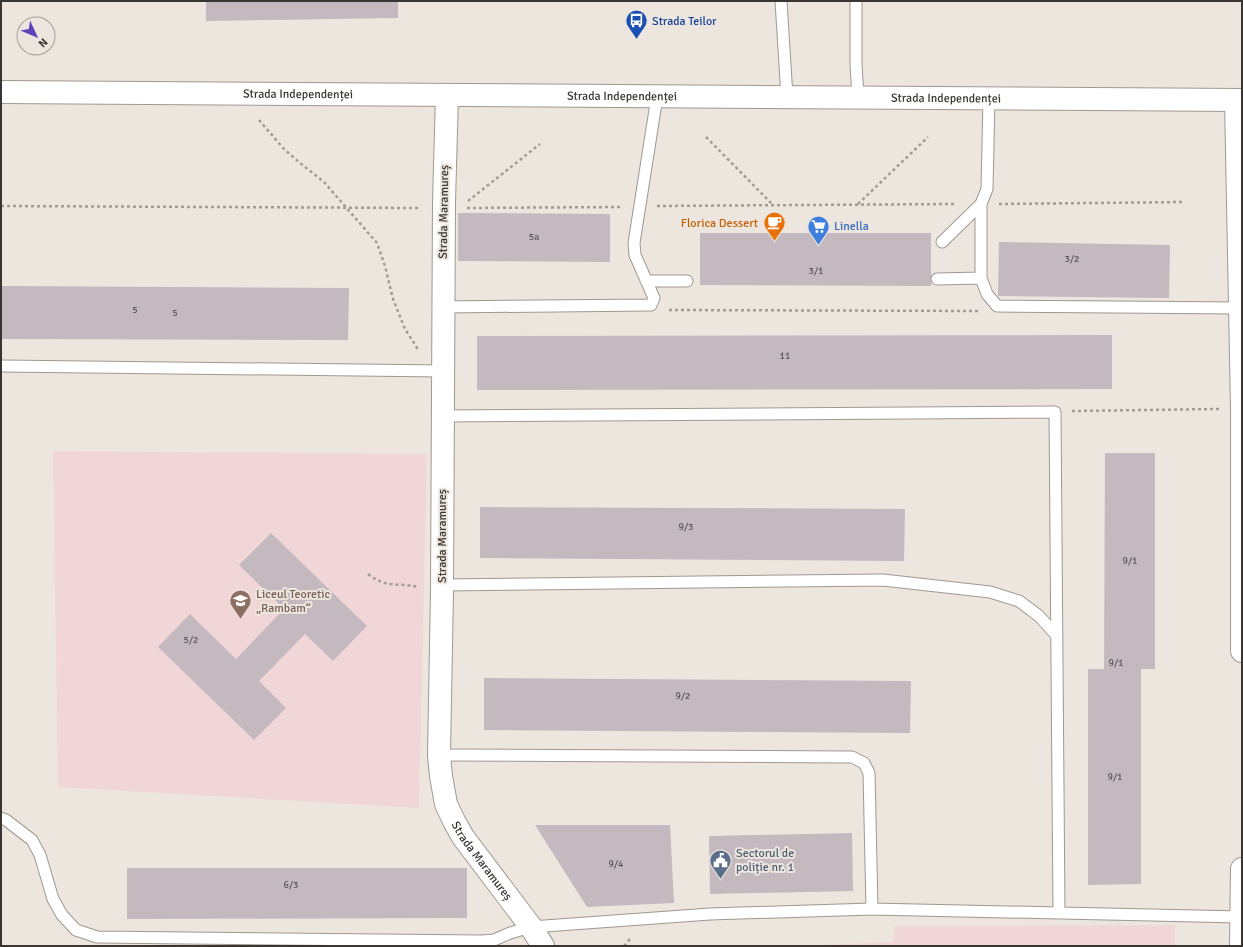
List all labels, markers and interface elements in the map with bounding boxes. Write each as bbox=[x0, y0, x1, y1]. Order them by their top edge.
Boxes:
bus stop icon: Strada Teilor bbox=[624, 8, 650, 41]
place label: Strada Teilor bbox=[652, 14, 717, 29]
north arrow bbox=[16, 16, 56, 56]
text: N bbox=[35, 35, 50, 50]
street label: Strada Independenței bbox=[243, 86, 353, 102]
street label: Strada Independenței bbox=[567, 88, 677, 104]
street label: Strada Independenței bbox=[891, 90, 1001, 106]
street label: Strada Maramureș bbox=[436, 165, 452, 259]
cafe icon: Florica Dessert bbox=[761, 210, 787, 243]
supermarket icon: Linella bbox=[805, 213, 831, 246]
place label: Florica Dessert bbox=[681, 216, 758, 231]
place label: Linella bbox=[834, 219, 869, 234]
house number: 5a bbox=[529, 231, 539, 243]
house number: 3/2 bbox=[1064, 253, 1080, 265]
house number: 3/1 bbox=[808, 265, 824, 277]
house number: 5 bbox=[132, 304, 138, 316]
house number: 5 bbox=[172, 307, 178, 319]
house number: 11 bbox=[780, 350, 790, 362]
street label: Strada Maramureș bbox=[435, 489, 450, 583]
house number: 9/3 bbox=[678, 521, 694, 533]
house number: 9/1 bbox=[1122, 555, 1138, 567]
place label: Liceul Teoretic „Rambam“ bbox=[256, 587, 331, 616]
school or university icon: Liceul Teoretic „Rambam“ bbox=[227, 588, 253, 621]
house number: 5/2 bbox=[183, 634, 199, 646]
house number: 9/1 bbox=[1108, 657, 1124, 669]
house number: 9/2 bbox=[675, 690, 691, 702]
house number: 9/1 bbox=[1107, 771, 1123, 783]
street label: Strada Maramureș bbox=[448, 819, 516, 903]
place label: Sectorul de poliție nr. 1 bbox=[736, 846, 794, 875]
public building icon: Sectorul de poliție nr. 1 bbox=[707, 847, 733, 880]
house number: 9/4 bbox=[608, 858, 624, 870]
house number: 6/3 bbox=[283, 879, 299, 891]

